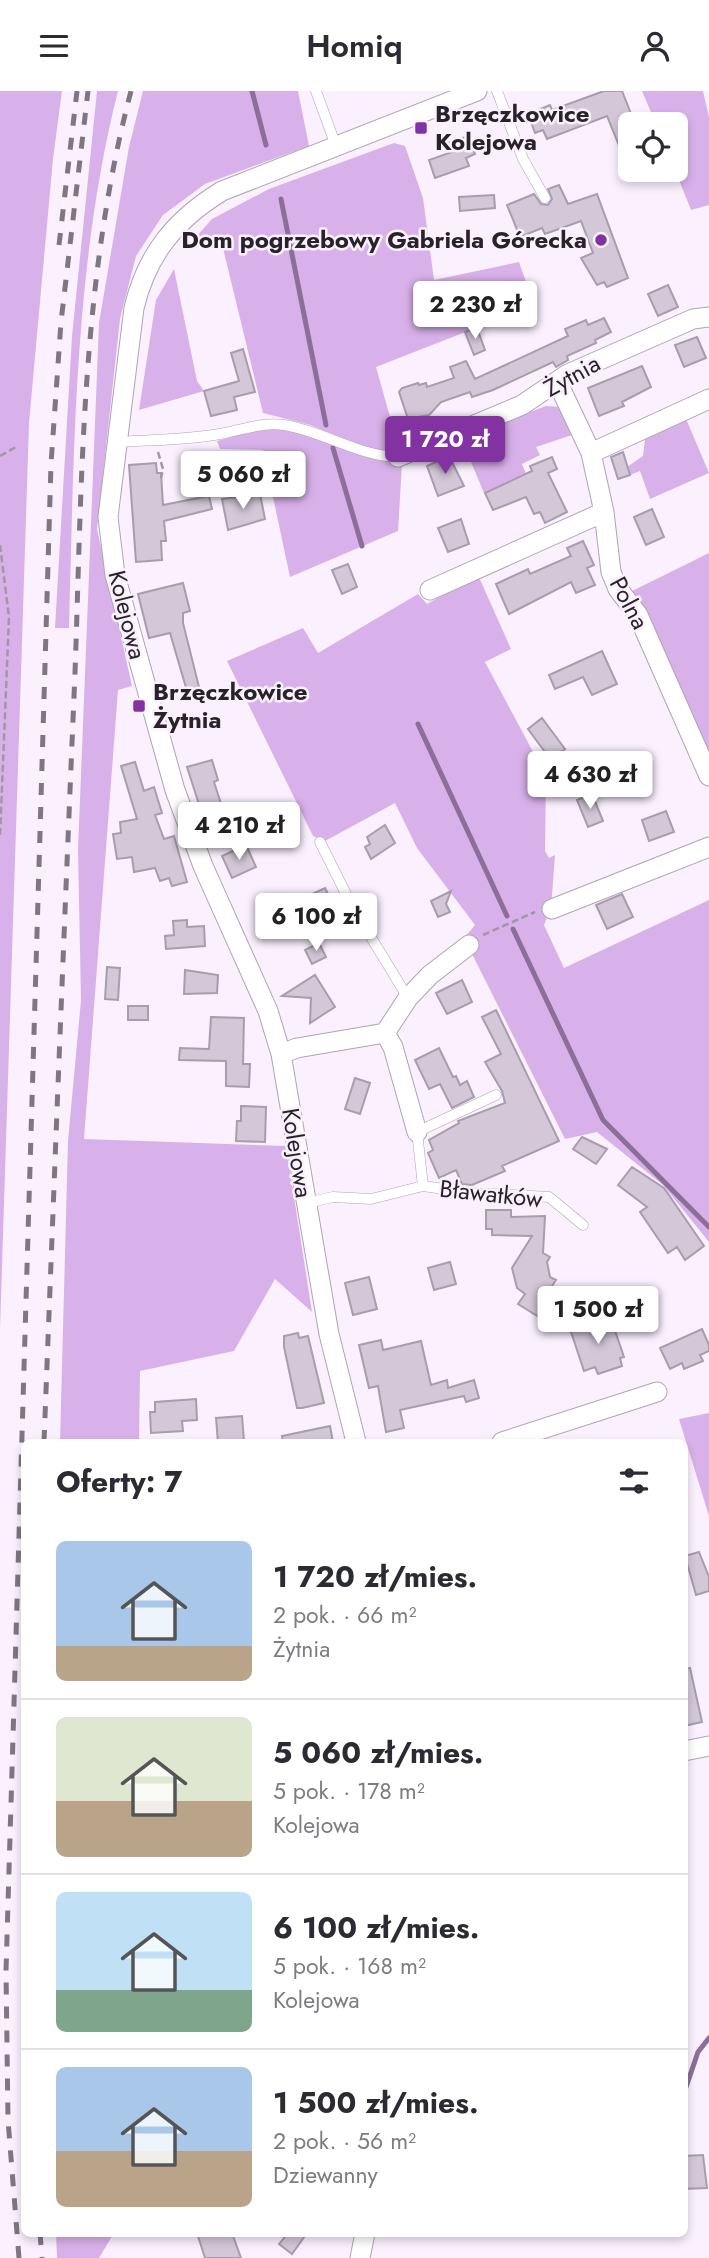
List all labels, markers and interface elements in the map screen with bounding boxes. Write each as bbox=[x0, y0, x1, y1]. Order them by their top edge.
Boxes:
text: Homiq bbox=[306, 23, 403, 69]
icon: menu bbox=[35, 27, 73, 65]
icon: person bbox=[636, 27, 674, 65]
place label: Brzęczkowice Kolejowa bbox=[435, 96, 590, 159]
map controls bbox=[618, 112, 688, 182]
button: locate bbox=[618, 112, 688, 182]
marker: Brzęczkowice Kolejowa bbox=[413, 120, 429, 136]
place label: Dom pogrzebowy Gabriela Górecka bbox=[181, 222, 587, 257]
marker: Dom pogrzebowy Gabriela Górecka bbox=[593, 232, 609, 248]
pin: 2 230 zł bbox=[403, 281, 547, 341]
text: 2 230 zł bbox=[429, 287, 521, 321]
street label: Żytnia bbox=[537, 346, 606, 405]
pin: 1 720 zł bbox=[373, 417, 517, 476]
text: 1 720 zł bbox=[401, 422, 489, 456]
pin: 5 060 zł bbox=[171, 451, 315, 511]
text: 5 060 zł bbox=[197, 457, 289, 491]
street label: Kolejowa bbox=[100, 567, 155, 663]
street label: Polna bbox=[601, 570, 658, 635]
place label: Brzęczkowice Żytnia bbox=[153, 674, 308, 737]
marker: Brzęczkowice Żytnia bbox=[131, 698, 147, 714]
pin: 4 630 zł bbox=[518, 751, 662, 811]
text: 4 630 zł bbox=[544, 757, 636, 791]
pin: 4 210 zł bbox=[167, 803, 311, 862]
text: 4 210 zł bbox=[194, 808, 284, 842]
pin: 6 100 zł bbox=[244, 893, 388, 953]
text: 6 100 zł bbox=[271, 899, 361, 933]
street label: Kolejowa bbox=[273, 1106, 322, 1200]
street label: Bławatków bbox=[438, 1171, 545, 1216]
pin: 1 500 zł bbox=[526, 1287, 670, 1346]
text: 1 500 zł bbox=[553, 1292, 643, 1326]
text: Oferty: 7 bbox=[56, 1460, 182, 1503]
icon: filters bbox=[615, 1462, 653, 1500]
text: 1 720 zł/mies. bbox=[273, 1555, 477, 1598]
icon: home bbox=[112, 1569, 196, 1653]
text: 2 pok. · 66 m² bbox=[273, 1598, 416, 1632]
text: Żytnia bbox=[273, 1632, 330, 1666]
text: 5 060 zł/mies. bbox=[273, 1731, 483, 1774]
icon: home bbox=[112, 1745, 196, 1829]
text: 5 pok. · 178 m² bbox=[273, 1774, 425, 1808]
text: Kolejowa bbox=[273, 1808, 360, 1842]
text: 6 100 zł/mies. bbox=[273, 1906, 479, 1949]
icon: home bbox=[112, 1920, 196, 2004]
text: 5 pok. · 168 m² bbox=[273, 1949, 426, 1983]
text: Kolejowa bbox=[273, 1983, 360, 2017]
text: 1 500 zł/mies. bbox=[273, 2081, 479, 2124]
icon: home bbox=[112, 2095, 196, 2179]
text: 2 pok. · 56 m² bbox=[273, 2124, 416, 2158]
text: Dziewanny bbox=[273, 2158, 378, 2192]

